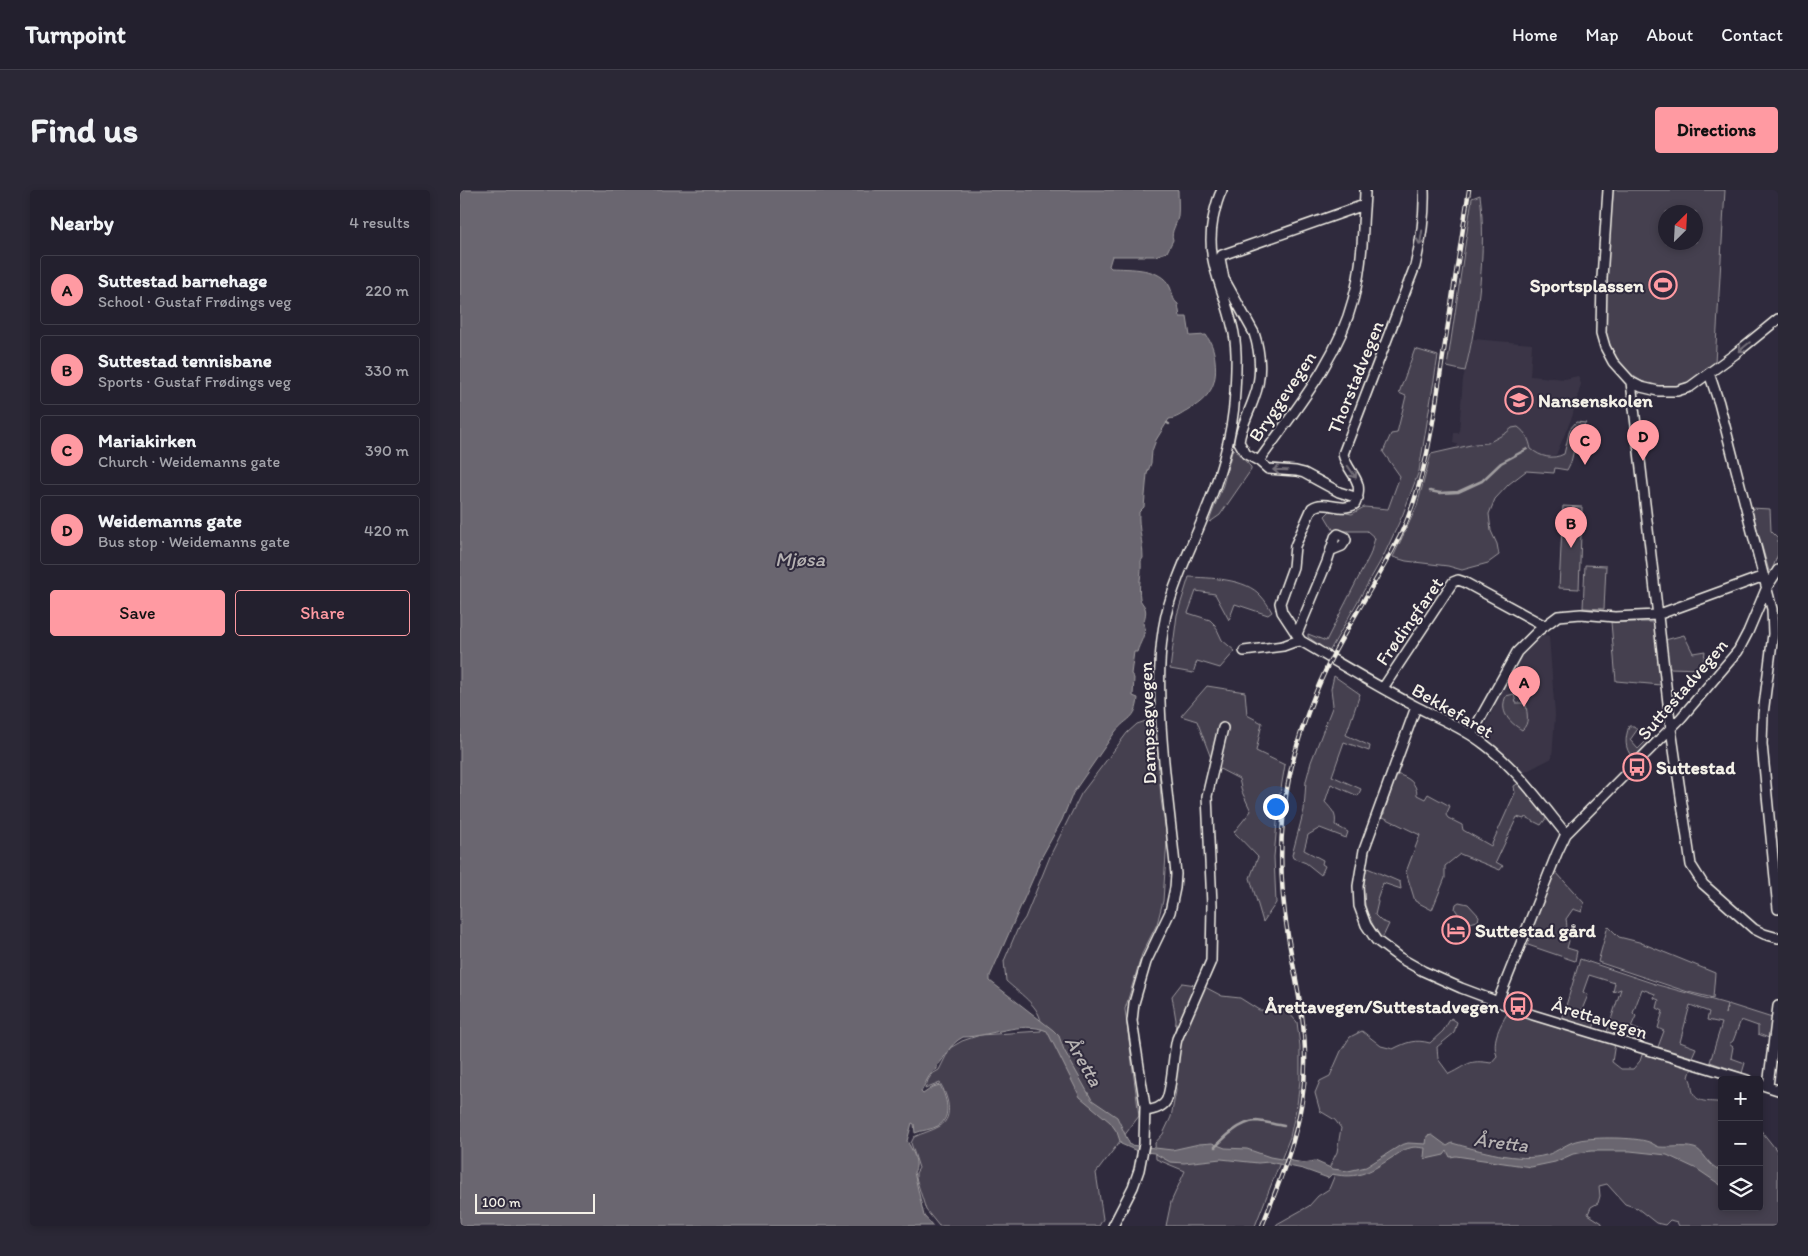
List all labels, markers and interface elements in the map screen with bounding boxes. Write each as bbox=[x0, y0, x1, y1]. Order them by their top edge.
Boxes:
text: Turnpoint bbox=[25, 20, 126, 49]
text: Home bbox=[1512, 24, 1558, 46]
text: Map bbox=[1586, 24, 1619, 46]
text: About bbox=[1647, 24, 1693, 46]
text: Contact bbox=[1721, 24, 1783, 46]
button: Directions bbox=[1655, 107, 1778, 153]
text: Find us bbox=[30, 109, 138, 151]
north arrow bbox=[1658, 205, 1703, 250]
text: Nearby bbox=[50, 210, 114, 235]
text: 4 results bbox=[349, 213, 410, 232]
one-way arrow bbox=[1415, 230, 1425, 246]
text: Suttestad barnehage bbox=[98, 269, 267, 292]
sports icon: Sportsplassen bbox=[1648, 270, 1678, 300]
place label: Sportsplassen bbox=[1530, 274, 1644, 297]
text: A bbox=[62, 281, 72, 300]
text: 220 m bbox=[365, 281, 409, 300]
text: School · Gustaf Frødings veg bbox=[98, 292, 292, 311]
street label: Thorstadvegen bbox=[1322, 317, 1389, 437]
one-way arrow bbox=[1738, 341, 1751, 352]
street label: Bryggevegen bbox=[1244, 346, 1321, 446]
text: Suttestad tennisbane bbox=[98, 349, 272, 372]
text: B bbox=[62, 361, 72, 380]
text: 330 m bbox=[365, 361, 409, 380]
text: Sports · Gustaf Frødings veg bbox=[98, 372, 291, 391]
school or university icon: Nansenskolen bbox=[1504, 385, 1534, 415]
place label: Nansenskolen bbox=[1538, 389, 1653, 412]
pin: D bbox=[1627, 420, 1659, 461]
pin: C bbox=[1569, 424, 1601, 465]
text: Mariakirken bbox=[98, 429, 196, 452]
text: C bbox=[62, 441, 72, 460]
text: 390 m bbox=[365, 441, 409, 460]
text: Church · Weidemanns gate bbox=[98, 452, 280, 471]
one-way arrow bbox=[1347, 465, 1357, 479]
one-way arrow bbox=[1272, 466, 1288, 475]
pin: B bbox=[1555, 507, 1587, 548]
text: Weidemanns gate bbox=[98, 509, 242, 532]
text: D bbox=[62, 521, 72, 540]
text: 420 m bbox=[364, 521, 409, 540]
text: Bus stop · Weidemanns gate bbox=[98, 532, 290, 551]
water label: Mjøsa bbox=[775, 547, 826, 571]
street label: Frødingfaret bbox=[1371, 573, 1448, 670]
button: Save bbox=[50, 590, 225, 636]
button: Share bbox=[235, 590, 410, 636]
street label: Suttestadvegen bbox=[1632, 634, 1733, 745]
street label: Dampsagvegen bbox=[1134, 661, 1161, 785]
pin: A bbox=[1508, 666, 1540, 707]
street label: Bekkefaret bbox=[1408, 678, 1498, 743]
bus stop icon: Suttestad bbox=[1622, 752, 1652, 782]
place label: Suttestad bbox=[1656, 756, 1736, 779]
your location bbox=[1263, 794, 1289, 820]
hotel icon: Suttestad gård bbox=[1441, 915, 1471, 945]
place label: Suttestad gård bbox=[1475, 919, 1597, 942]
bus stop icon: Årettavegen/Suttestadvegen bbox=[1503, 991, 1533, 1021]
street label: Årettavegen bbox=[1549, 993, 1651, 1044]
place label: Årettavegen/Suttestadvegen bbox=[1264, 995, 1499, 1018]
water label: Åretta bbox=[1060, 1031, 1109, 1092]
map controls bbox=[1718, 1076, 1763, 1211]
button: + bbox=[1718, 1076, 1763, 1121]
button: − bbox=[1718, 1121, 1763, 1166]
water label: Åretta bbox=[1473, 1127, 1531, 1157]
button: layers bbox=[1718, 1166, 1763, 1211]
scale bar bbox=[475, 1191, 595, 1214]
text: 100 m bbox=[482, 1194, 521, 1211]

